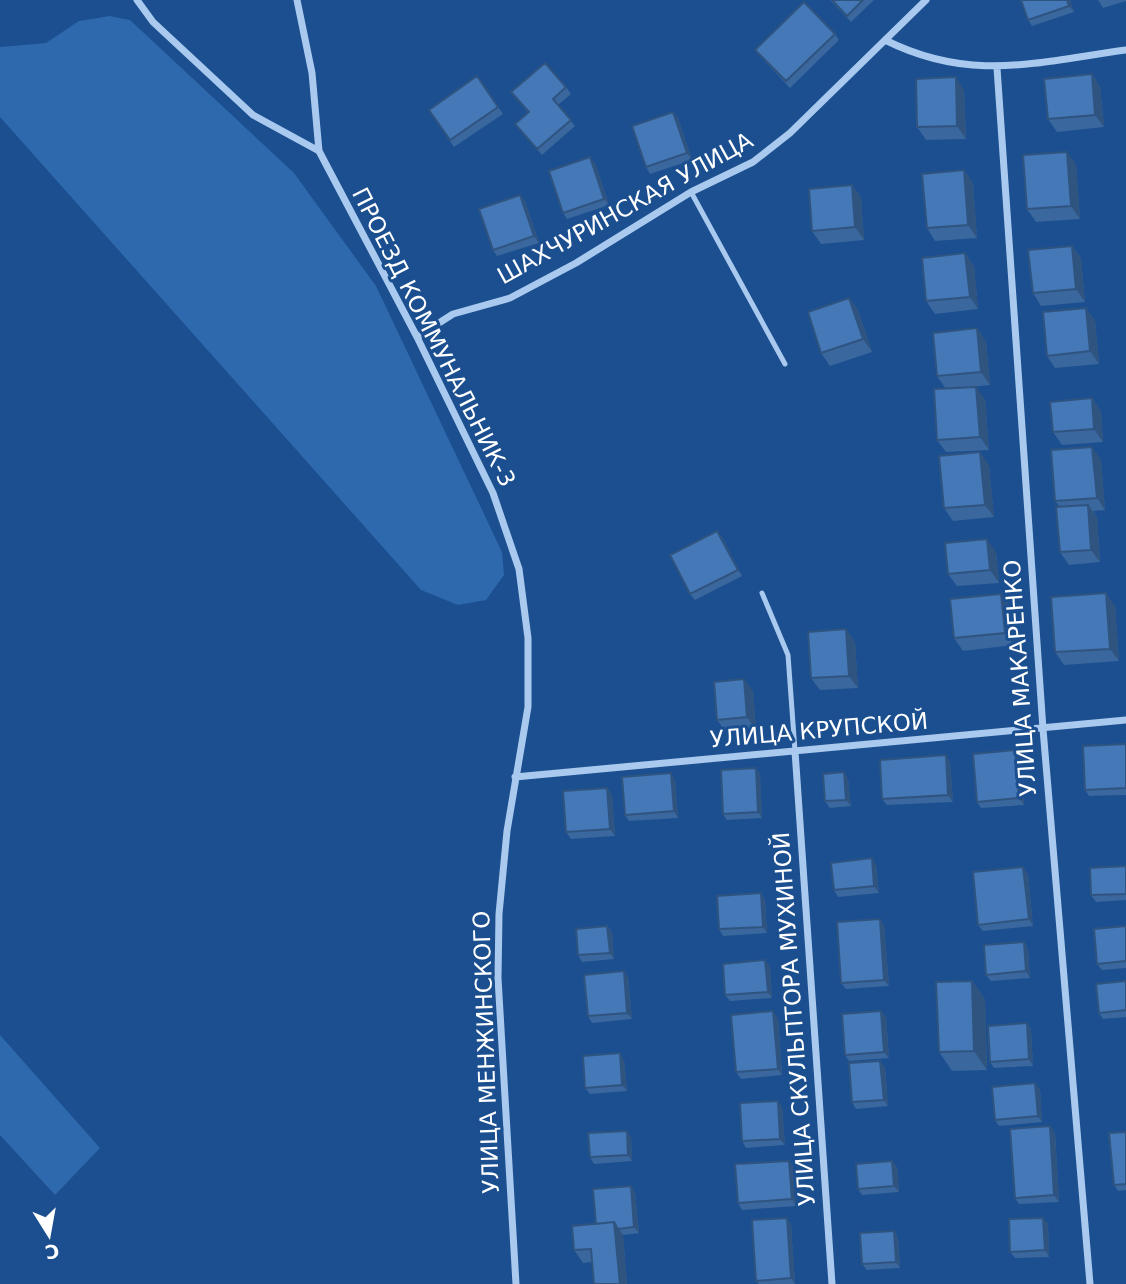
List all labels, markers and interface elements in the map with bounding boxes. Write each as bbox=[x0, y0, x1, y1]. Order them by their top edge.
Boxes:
street label: ШАХЧУРИНСКАЯ УЛИЦА bbox=[493, 127, 757, 289]
street label: ПРОЕЗД КОММУНАЛЬНИК-3 bbox=[347, 183, 521, 491]
street label: УЛИЦА МАКАРЕНКО bbox=[999, 559, 1041, 797]
street label: УЛИЦА КРУПСКОЙ bbox=[709, 707, 929, 752]
street label: УЛИЦА СКУЛЬПТОРА МУХИНОЙ bbox=[767, 831, 820, 1207]
street label: УЛИЦА МЕНЖИНСКОГО bbox=[468, 910, 504, 1194]
north arrow bbox=[14, 1200, 84, 1270]
text: С bbox=[43, 1240, 61, 1264]

